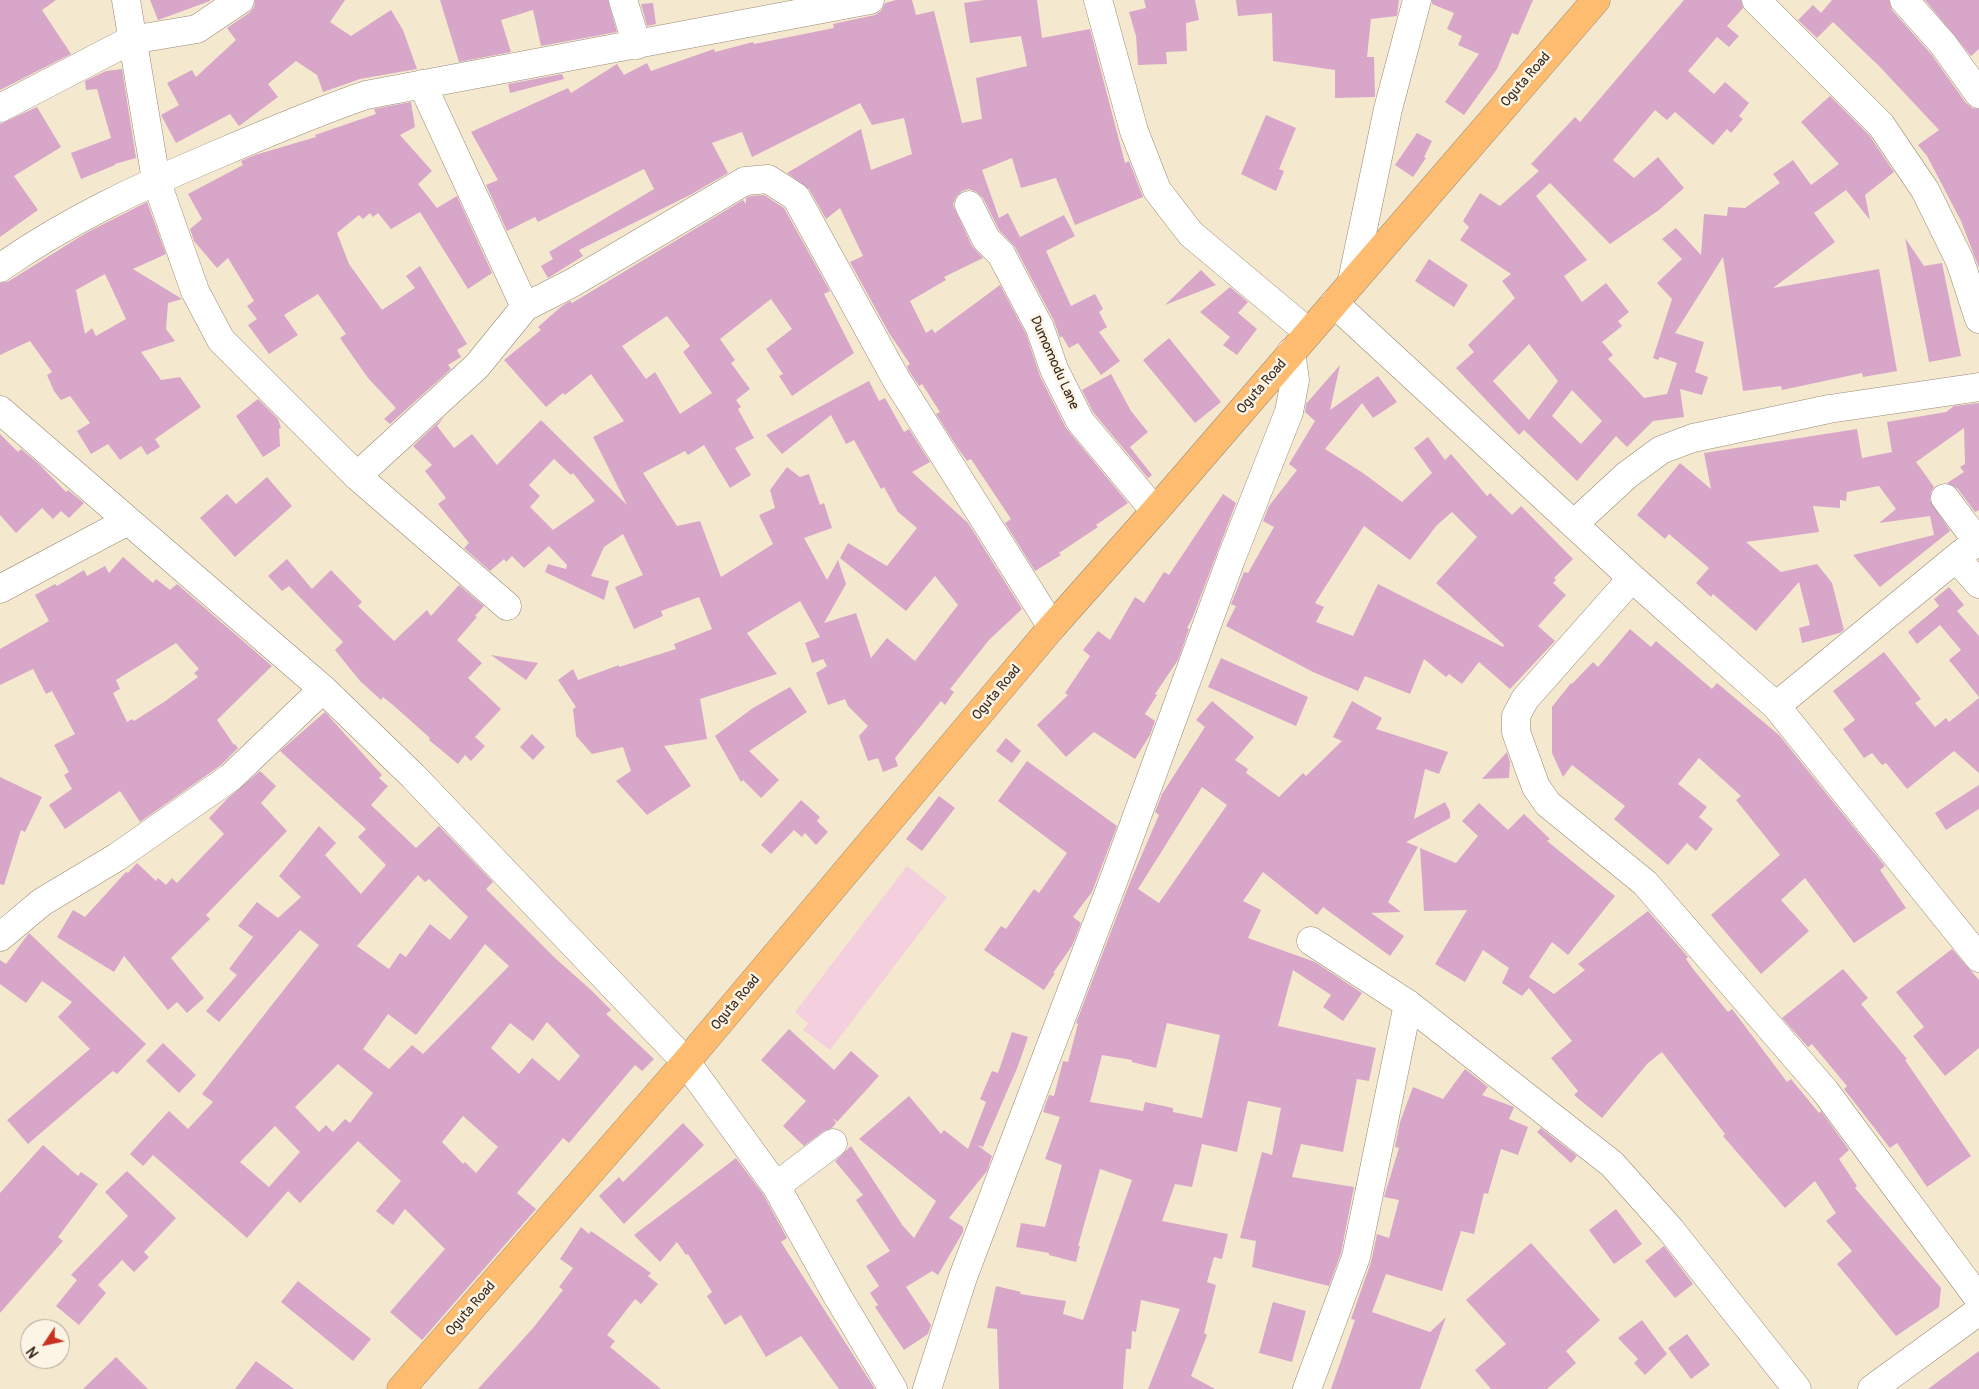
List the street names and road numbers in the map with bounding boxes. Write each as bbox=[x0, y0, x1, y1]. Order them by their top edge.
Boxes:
street label: Oguta Road bbox=[1498, 49, 1554, 111]
street label: Dumomodu Lane bbox=[1026, 314, 1082, 412]
street label: Oguta Road bbox=[1234, 356, 1290, 418]
street label: Oguta Road bbox=[969, 662, 1025, 724]
street label: Oguta Road bbox=[708, 972, 764, 1034]
street label: Oguta Road bbox=[443, 1278, 499, 1340]

